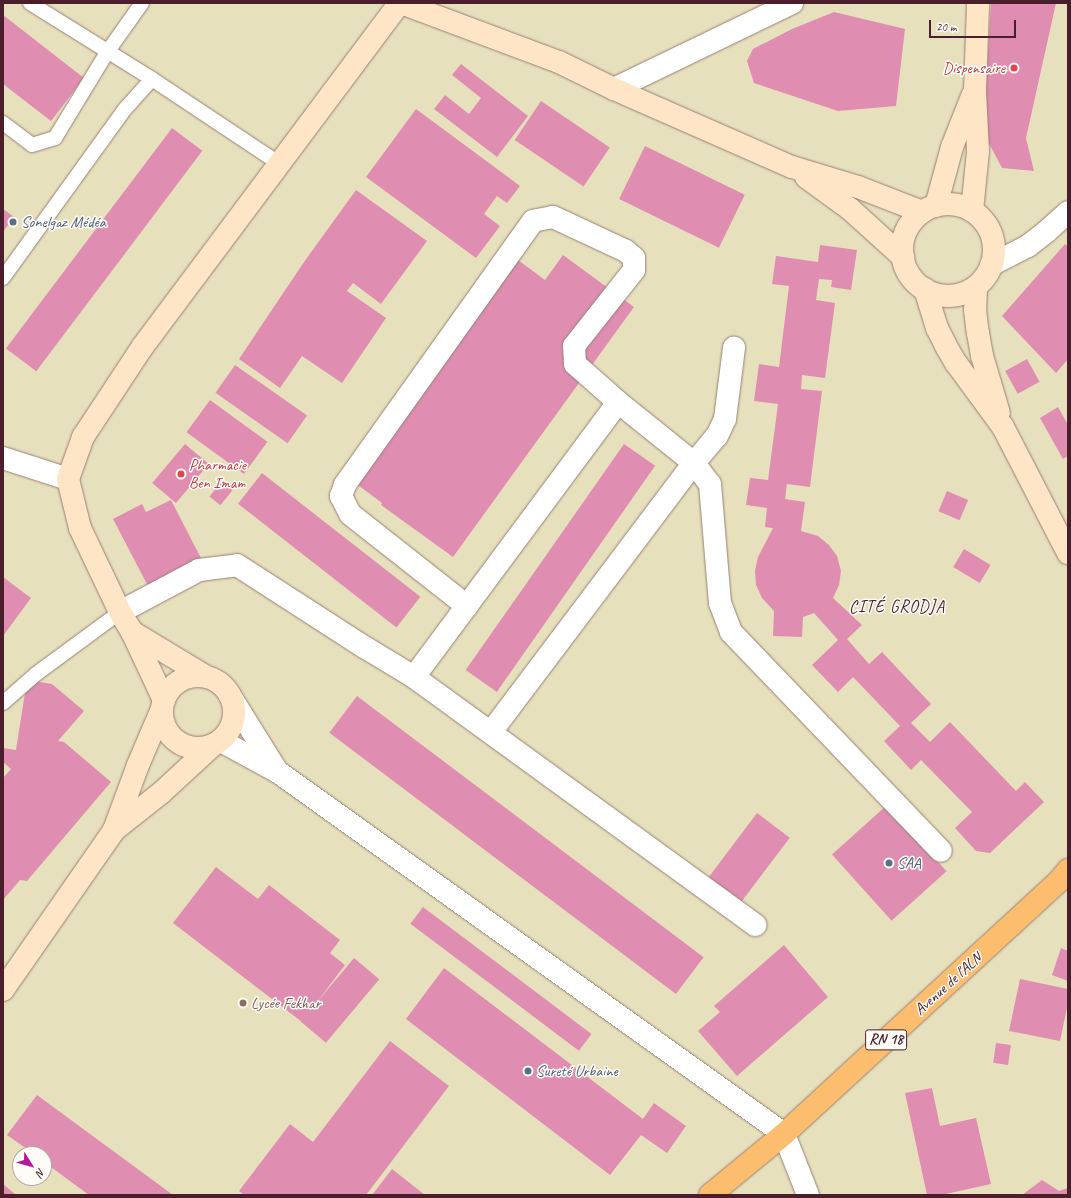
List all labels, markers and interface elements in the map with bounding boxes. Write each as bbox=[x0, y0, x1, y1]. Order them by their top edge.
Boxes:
scale bar bbox=[931, 12, 1018, 38]
text: 20 m bbox=[936, 19, 956, 35]
place label: Dispensaire bbox=[943, 58, 1005, 78]
marker: Dispensaire bbox=[1008, 62, 1020, 74]
place label: Sonelgaz Médéa bbox=[21, 212, 106, 232]
marker: Sonelgaz Médéa bbox=[8, 217, 18, 227]
place label: Pharmacie Ben Imam bbox=[189, 455, 246, 493]
marker: Pharmacie Ben Imam bbox=[176, 469, 186, 479]
district label: CITÉ GRODJA bbox=[849, 597, 945, 617]
place label: SAA bbox=[897, 853, 921, 873]
marker: SAA bbox=[884, 858, 894, 868]
street label: Avenue de l'ALN bbox=[910, 949, 986, 1019]
place label: Lycée Fekhar bbox=[251, 993, 320, 1013]
marker: Lycée Fekhar bbox=[238, 998, 248, 1008]
road number: RN 18 bbox=[865, 1027, 907, 1053]
place label: Sureté Urbaine bbox=[536, 1061, 618, 1081]
marker: Sureté Urbaine bbox=[523, 1066, 533, 1076]
north arrow bbox=[12, 1146, 52, 1186]
text: N bbox=[33, 1166, 48, 1180]

